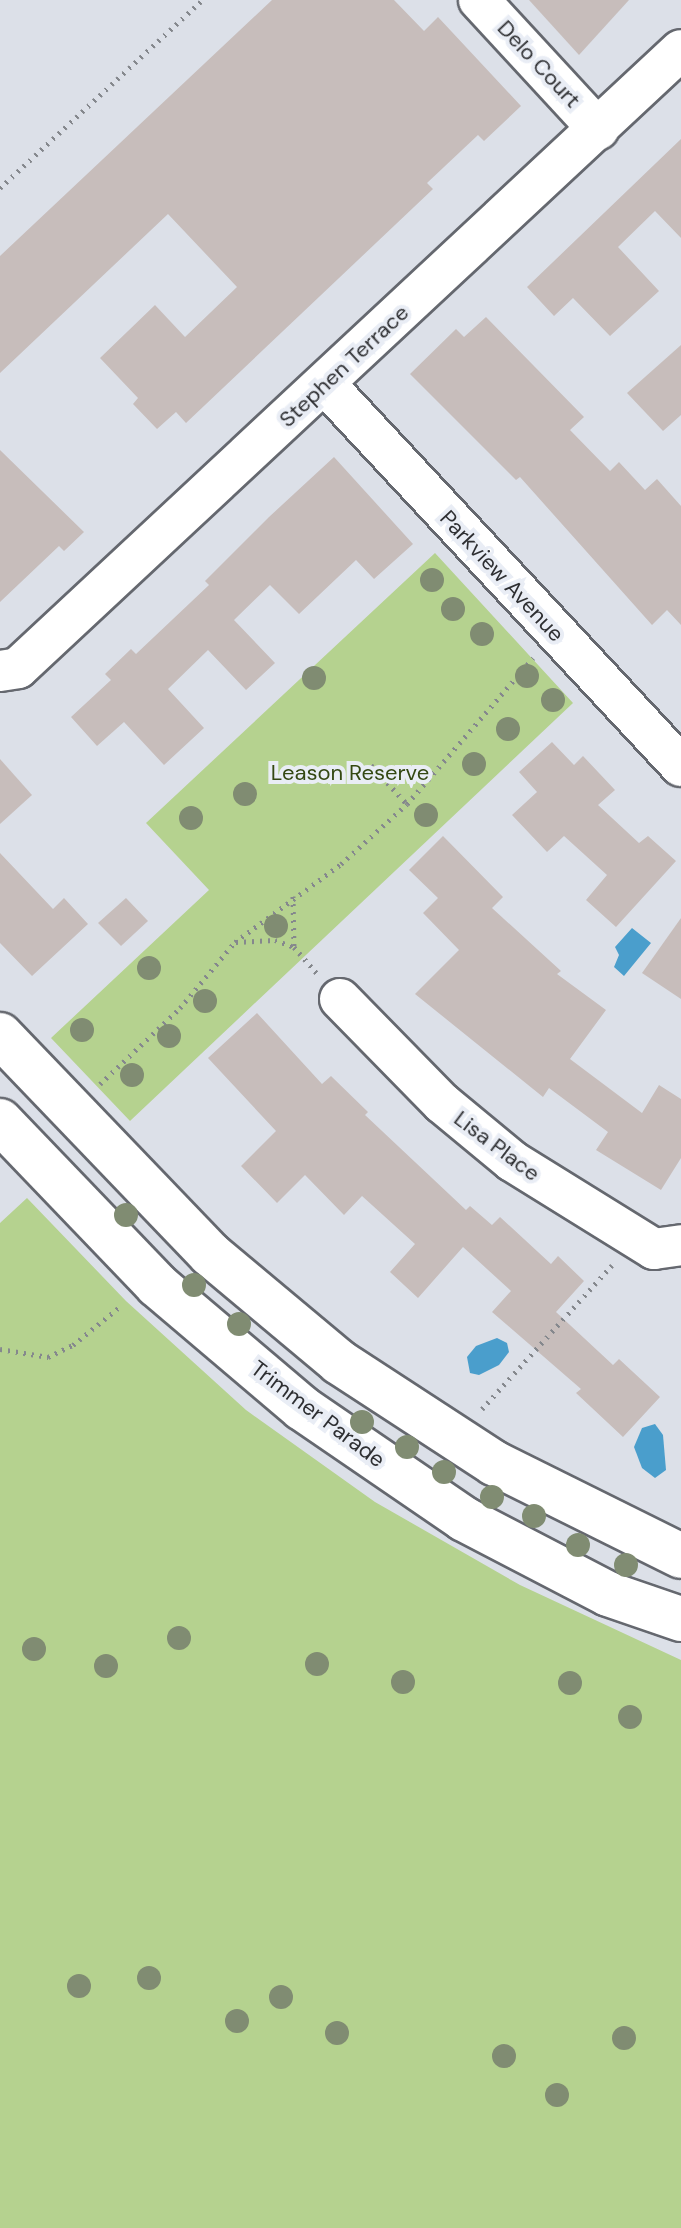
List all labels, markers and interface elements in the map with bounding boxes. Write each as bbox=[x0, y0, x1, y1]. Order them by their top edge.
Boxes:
street label: Delo Court bbox=[492, 15, 586, 113]
street label: Stephen Terrace bbox=[274, 299, 414, 433]
street label: Parkview Avenue bbox=[434, 505, 570, 647]
park label: Leason Reserve bbox=[271, 760, 429, 786]
street label: Lisa Place bbox=[449, 1105, 545, 1187]
street label: Trimmer Parade bbox=[246, 1355, 390, 1473]

